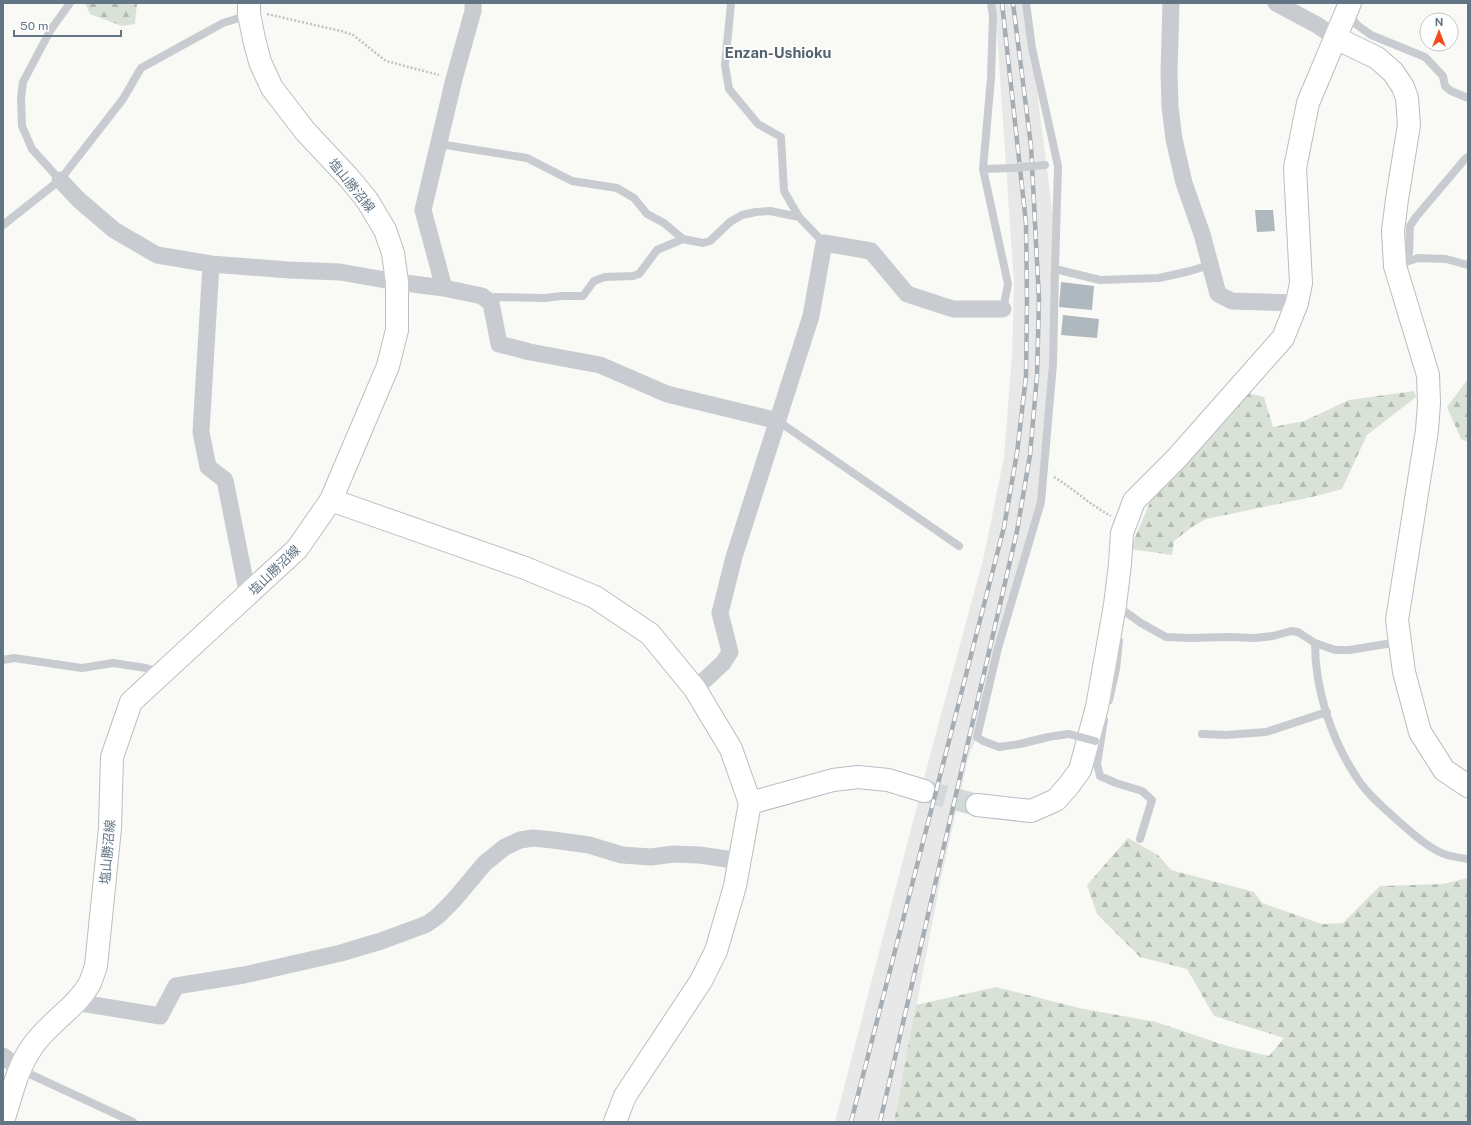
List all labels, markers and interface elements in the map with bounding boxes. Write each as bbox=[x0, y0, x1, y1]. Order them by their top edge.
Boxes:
scale bar bbox=[14, 12, 121, 38]
north arrow bbox=[1419, 12, 1459, 52]
text: N bbox=[1435, 16, 1443, 28]
text: 50 m bbox=[20, 19, 48, 33]
district label: Enzan-Ushioku bbox=[725, 44, 831, 61]
street label: 塩山勝沼線 bbox=[325, 155, 378, 215]
street label: 塩山勝沼線 bbox=[246, 542, 303, 598]
street label: 塩山勝沼線 bbox=[97, 819, 118, 885]

